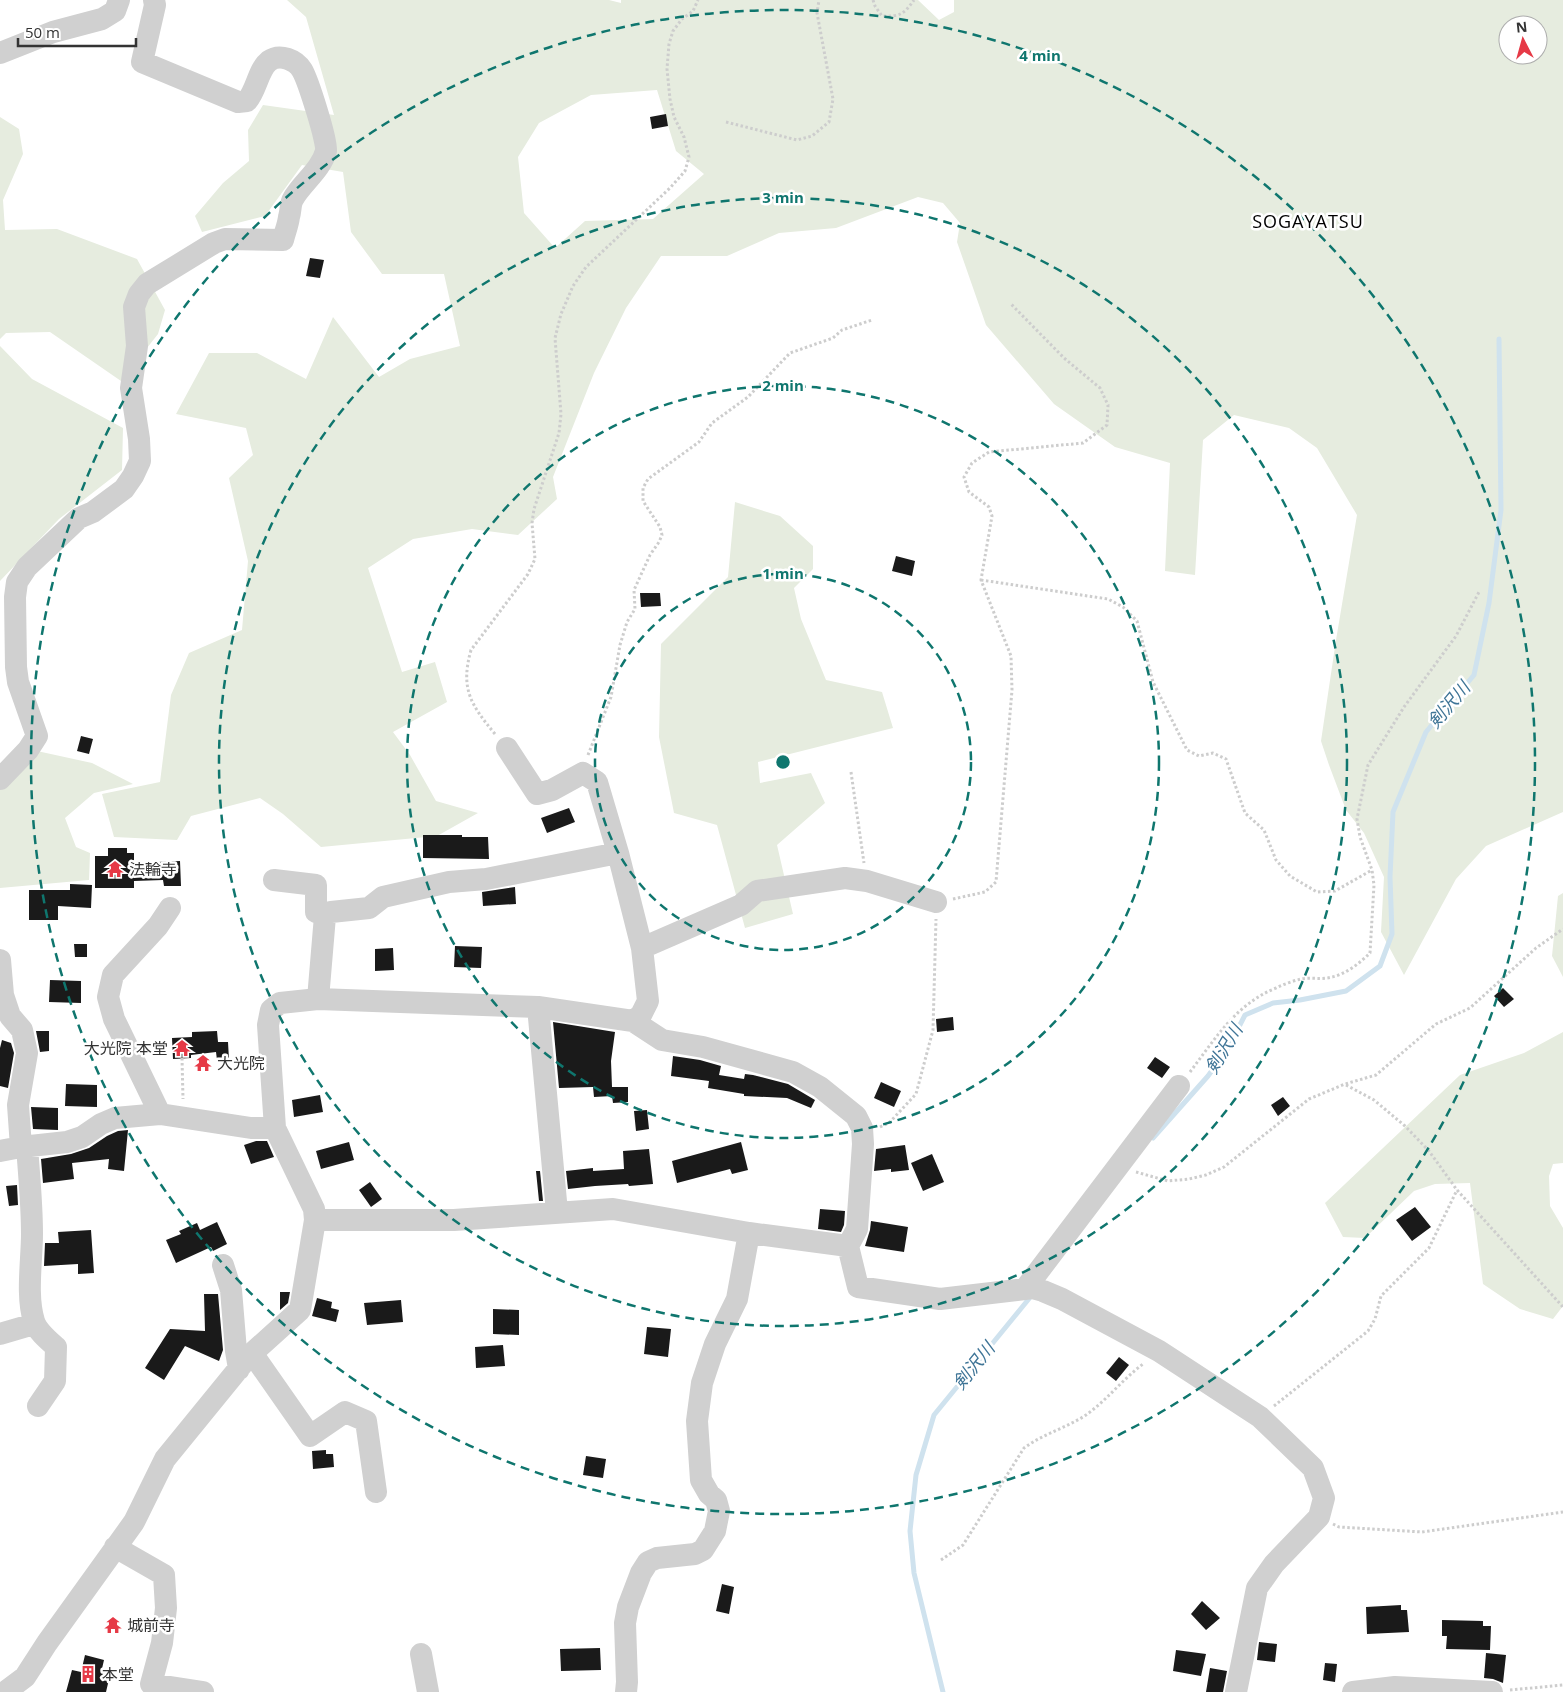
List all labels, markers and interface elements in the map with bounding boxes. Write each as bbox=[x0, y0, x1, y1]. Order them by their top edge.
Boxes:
scale bar bbox=[18, 15, 135, 47]
north arrow bbox=[1498, 15, 1548, 65]
text: N bbox=[1515, 17, 1528, 37]
text: 50 m bbox=[25, 22, 60, 42]
text: 4 min bbox=[1019, 45, 1061, 65]
text: 3 min bbox=[762, 187, 804, 207]
district label: SOGAYATSU bbox=[1252, 209, 1364, 233]
text: 2 min bbox=[762, 375, 804, 395]
text: 1 min bbox=[762, 563, 804, 583]
water label: 剣沢川 bbox=[1422, 674, 1476, 733]
centre of rings bbox=[774, 753, 792, 771]
place label: 法輪寺 bbox=[129, 858, 177, 880]
temple icon: 法輪寺 bbox=[105, 859, 125, 879]
water label: 剣沢川 bbox=[1199, 1017, 1248, 1078]
place label: 大光院 本堂 bbox=[84, 1037, 168, 1059]
temple icon: 大光院 本堂 bbox=[172, 1038, 192, 1058]
place label: 大光院 bbox=[217, 1052, 265, 1074]
temple icon: 大光院 bbox=[193, 1053, 213, 1073]
water label: 剣沢川 bbox=[947, 1335, 1001, 1394]
place label: 城前寺 bbox=[127, 1614, 175, 1636]
temple icon: 城前寺 bbox=[103, 1615, 123, 1635]
place label: 本堂 bbox=[102, 1663, 134, 1685]
building icon: 本堂 bbox=[78, 1664, 98, 1684]

